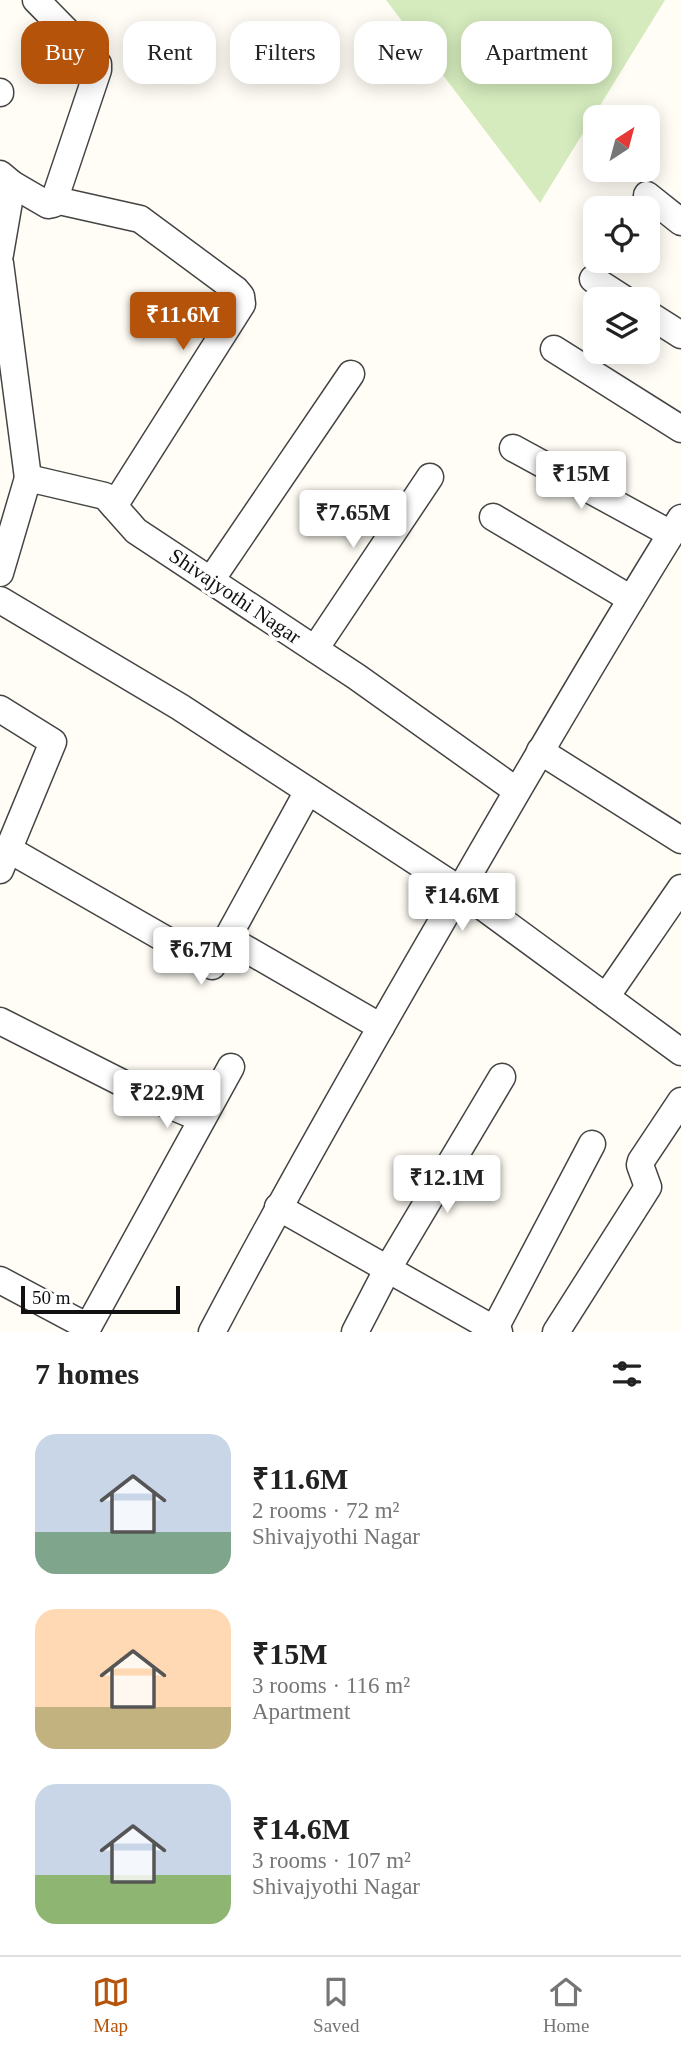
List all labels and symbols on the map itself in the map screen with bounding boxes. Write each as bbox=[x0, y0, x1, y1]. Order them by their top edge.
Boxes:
north arrow bbox=[583, 105, 660, 182]
pin: ₹11.6M bbox=[126, 292, 240, 352]
pin: ₹15M bbox=[540, 452, 622, 511]
pin: ₹7.65M bbox=[296, 490, 410, 550]
street label: Shivajyothi Nagar bbox=[165, 543, 305, 649]
pin: ₹14.6M bbox=[405, 874, 519, 933]
pin: ₹6.7M bbox=[152, 928, 250, 987]
pin: ₹22.9M bbox=[110, 1070, 224, 1130]
pin: ₹12.1M bbox=[390, 1156, 504, 1215]
scale bar bbox=[21, 1283, 180, 1315]

